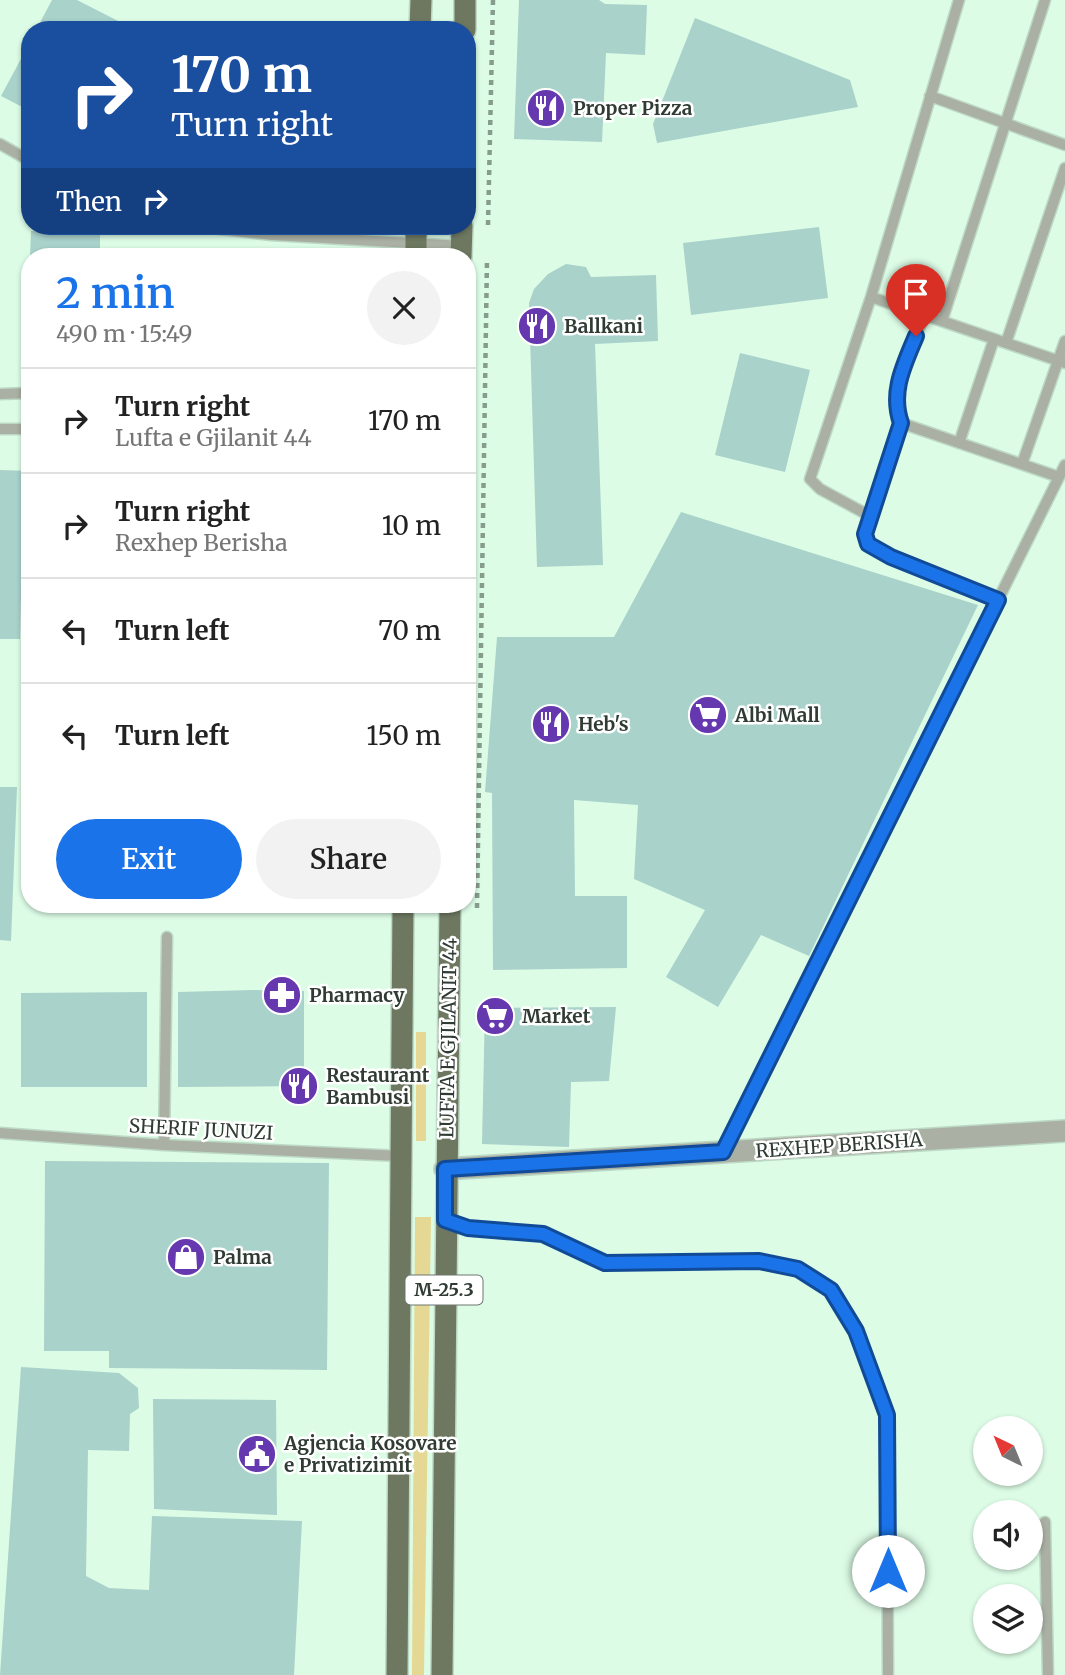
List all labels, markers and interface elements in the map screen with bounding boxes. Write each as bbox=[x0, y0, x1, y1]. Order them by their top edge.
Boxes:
text: 170 m bbox=[171, 44, 312, 105]
icon: right bbox=[56, 49, 147, 140]
restaurant icon: Proper Pizza bbox=[525, 87, 567, 129]
place label: Proper Pizza bbox=[573, 96, 693, 120]
text: Turn right bbox=[171, 105, 333, 145]
icon: right bbox=[136, 182, 174, 220]
text: Then bbox=[56, 185, 122, 218]
pin bbox=[886, 264, 946, 336]
text: 2 min bbox=[56, 267, 175, 319]
button: close bbox=[367, 271, 441, 345]
icon: arrive bbox=[897, 275, 935, 313]
restaurant icon: Ballkani bbox=[516, 305, 558, 347]
place label: Ballkani bbox=[564, 314, 643, 338]
text: 490 m · 15:49 bbox=[56, 319, 192, 348]
text: Turn right bbox=[115, 390, 250, 423]
icon: right bbox=[56, 402, 94, 440]
text: 170 m bbox=[368, 404, 441, 437]
text: Lufta e Gjilanit 44 bbox=[115, 423, 312, 452]
text: Turn right bbox=[115, 495, 250, 528]
icon: right bbox=[56, 507, 94, 545]
text: 10 m bbox=[382, 509, 441, 542]
text: Rexhep Berisha bbox=[115, 528, 288, 557]
icon: left bbox=[56, 612, 94, 650]
text: Turn left bbox=[115, 614, 229, 647]
text: 70 m bbox=[378, 614, 441, 647]
supermarket icon: Albi Mall bbox=[687, 694, 729, 736]
restaurant icon: Heb's bbox=[530, 703, 572, 745]
place label: Albi Mall bbox=[734, 703, 820, 727]
place label: Heb's bbox=[578, 712, 629, 736]
icon: left bbox=[56, 717, 94, 755]
text: Turn left bbox=[115, 719, 229, 752]
text: 150 m bbox=[367, 719, 441, 752]
button: Exit bbox=[56, 819, 242, 899]
button: Share bbox=[256, 819, 441, 899]
street label: LUFTA E GJILANIT 44 bbox=[434, 937, 462, 1138]
pharmacy icon: Pharmacy bbox=[261, 974, 303, 1016]
place label: Pharmacy bbox=[309, 983, 405, 1007]
supermarket icon: Market bbox=[474, 995, 516, 1037]
place label: Market bbox=[522, 1004, 591, 1028]
place label: Restaurant Bambusi bbox=[326, 1063, 430, 1109]
restaurant icon: Restaurant Bambusi bbox=[278, 1065, 320, 1107]
street label: SHERIF JUNUZI bbox=[128, 1113, 274, 1145]
street label: REXHEP BERISHA bbox=[755, 1127, 924, 1163]
shop icon: Palma bbox=[165, 1236, 207, 1278]
place label: Palma bbox=[213, 1245, 272, 1269]
road number: M-25.3 bbox=[406, 1275, 482, 1304]
north arrow bbox=[973, 1416, 1043, 1486]
map controls bbox=[973, 1416, 1043, 1654]
place label: Agjencia Kosovare e Privatizimit bbox=[283, 1431, 457, 1477]
public building icon: Agjencia Kosovare e Privatizimit bbox=[236, 1433, 278, 1475]
button: sound bbox=[973, 1500, 1043, 1570]
position arrow bbox=[851, 1534, 925, 1608]
button: layers bbox=[973, 1584, 1043, 1654]

